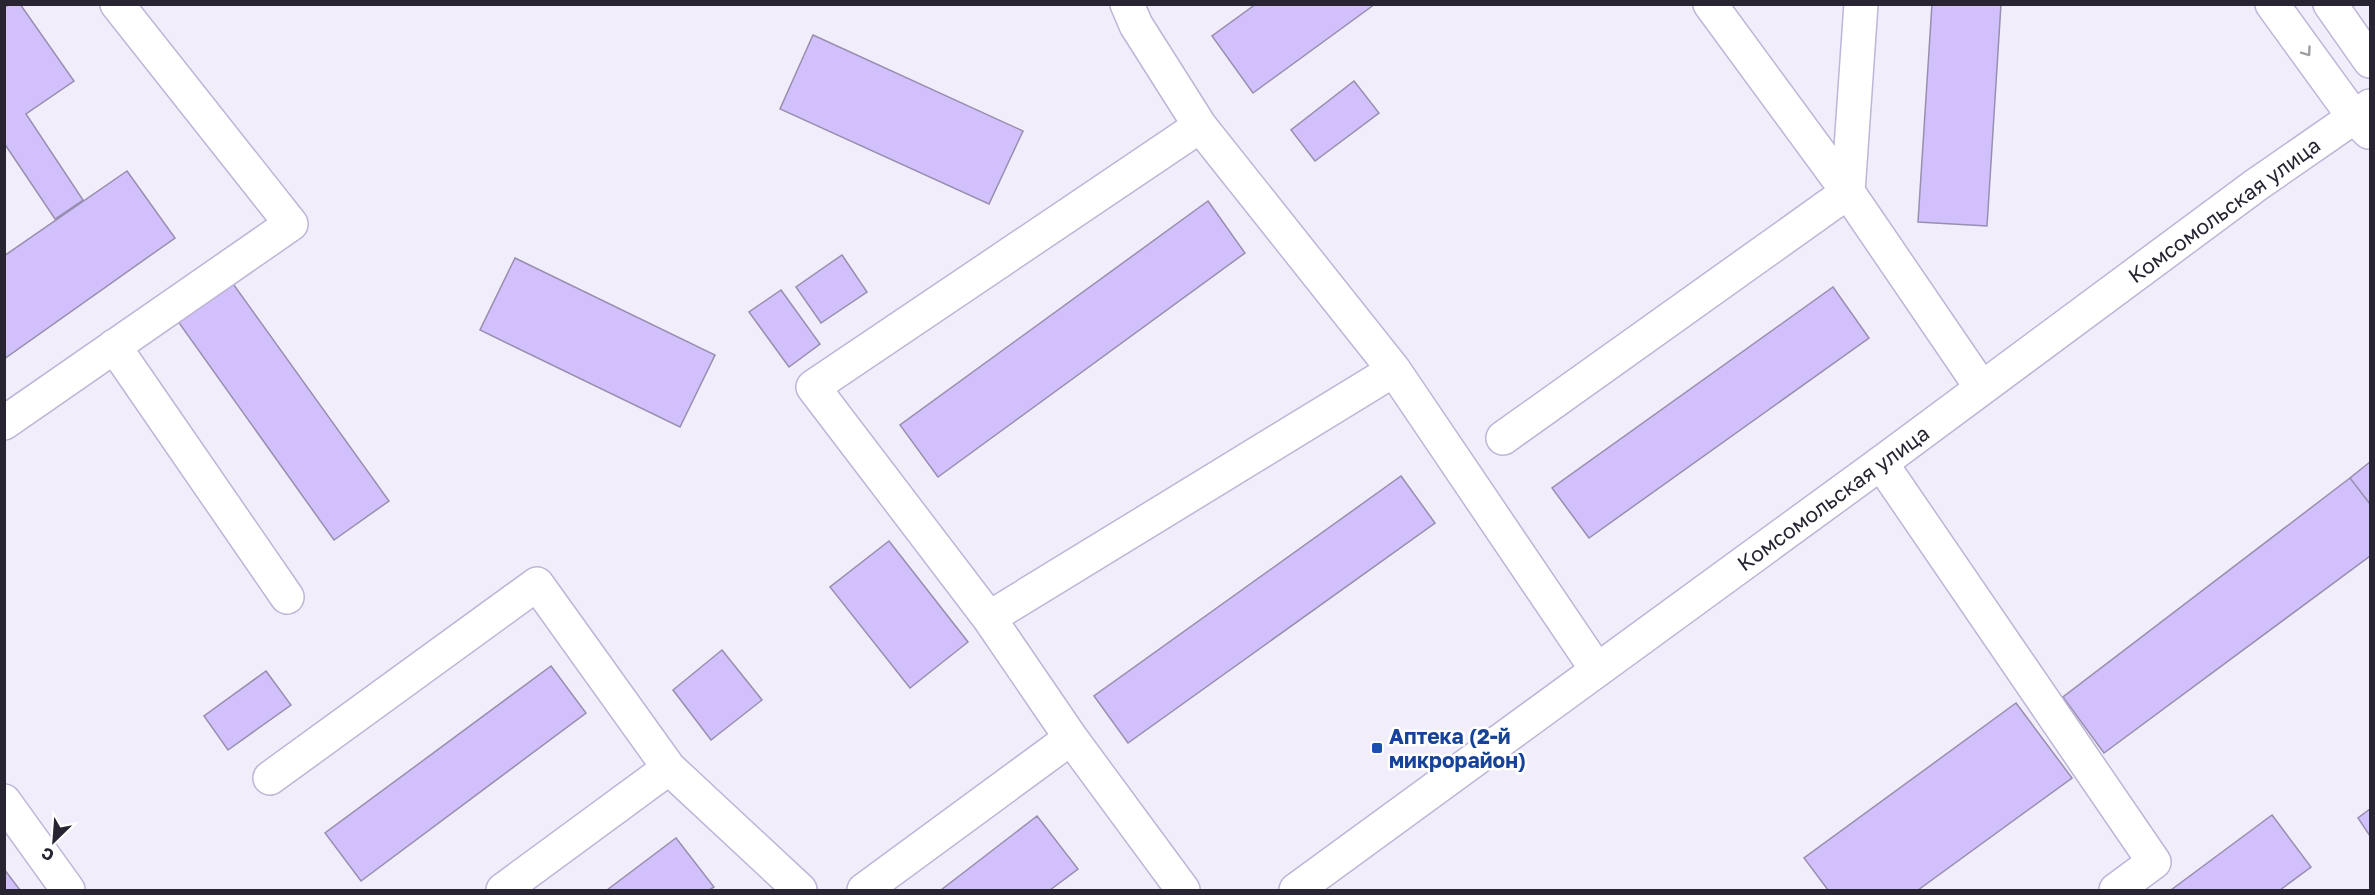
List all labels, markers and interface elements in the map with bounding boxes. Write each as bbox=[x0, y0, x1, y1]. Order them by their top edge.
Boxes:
one-way arrow bbox=[2300, 45, 2311, 56]
street label: Комсомольская улица bbox=[2123, 132, 2325, 288]
street label: Комсомольская улица bbox=[1732, 420, 1934, 576]
place label: Аптека (2-й микрорайон) bbox=[1389, 723, 1526, 773]
marker: Аптека (2-й микрорайон) bbox=[1370, 741, 1384, 755]
north arrow bbox=[24, 811, 84, 871]
text: С bbox=[38, 843, 57, 866]

